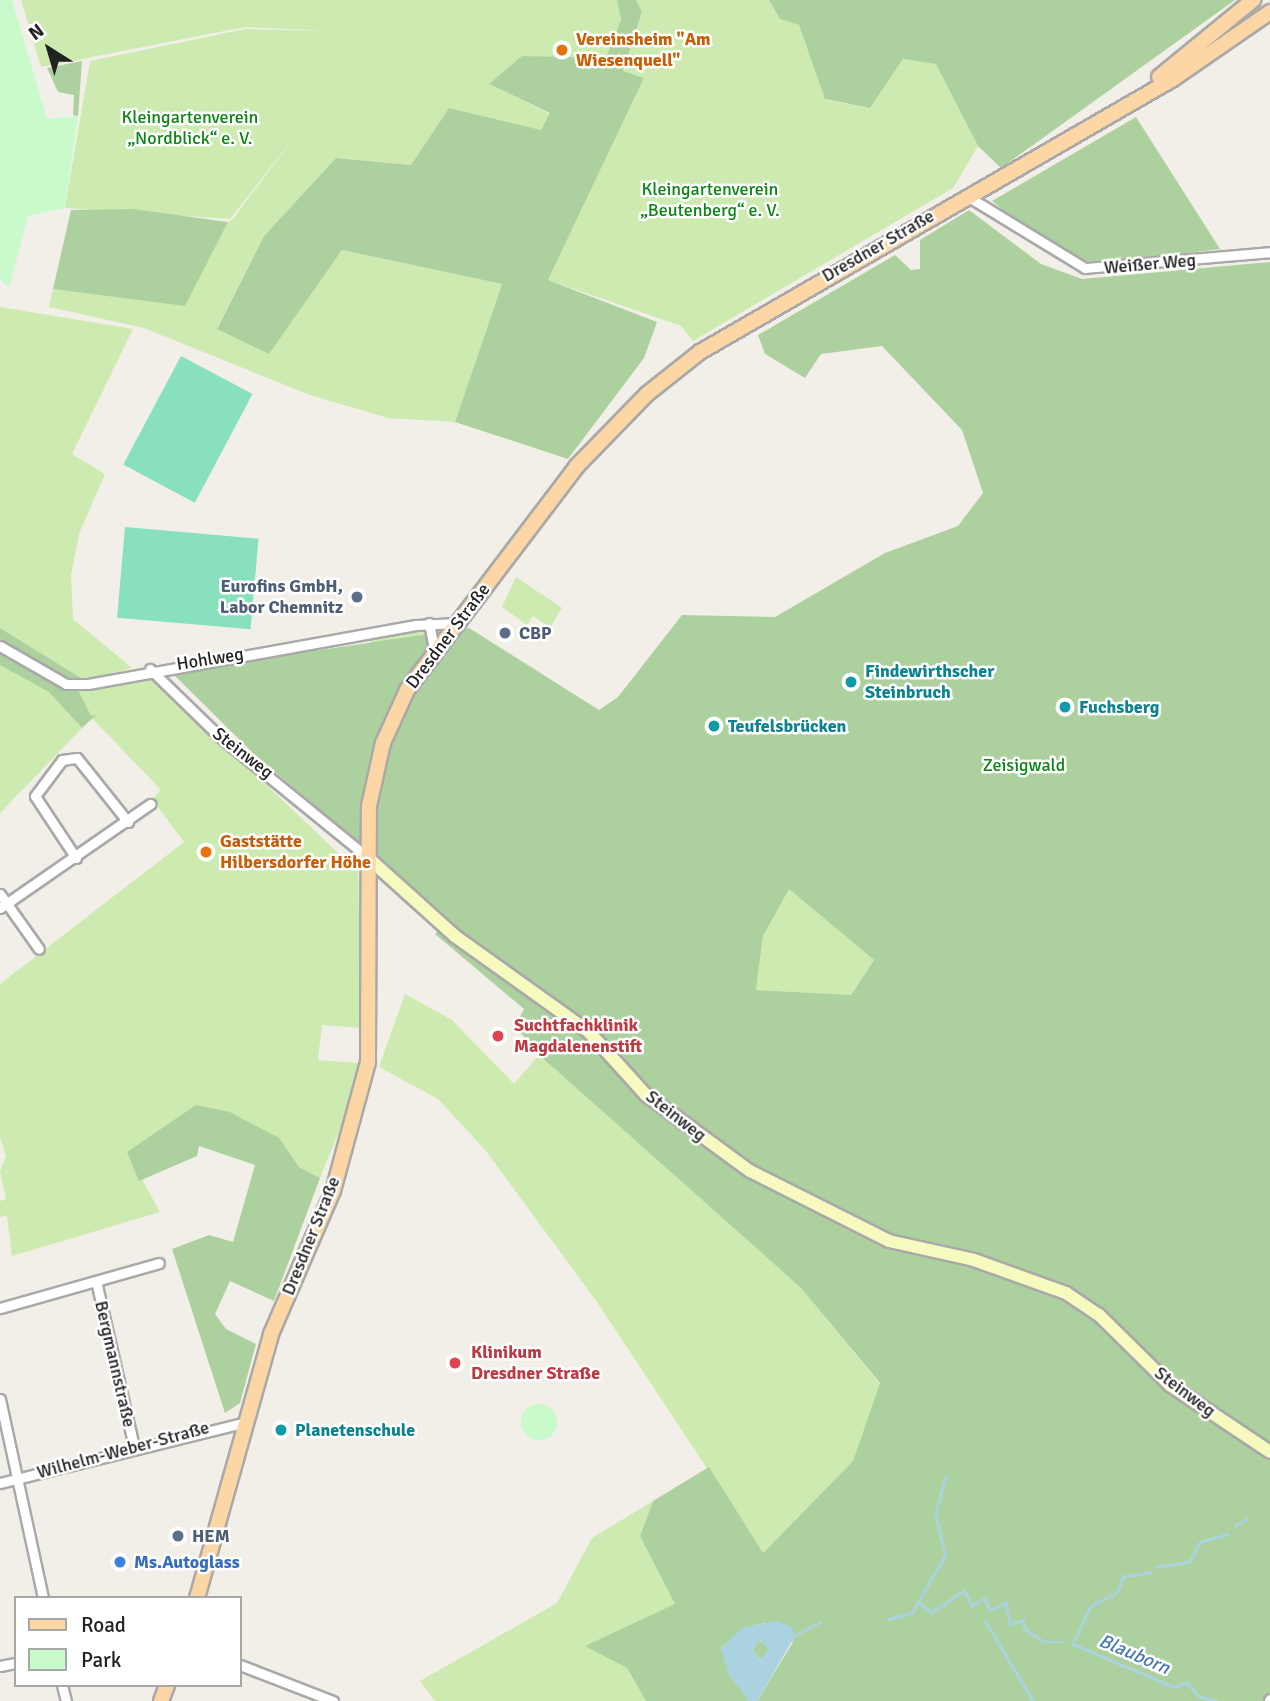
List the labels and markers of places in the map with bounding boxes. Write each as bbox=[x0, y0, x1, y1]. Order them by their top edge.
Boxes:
place label: Vereinsheim "Am Wiesenquell" bbox=[576, 29, 711, 72]
marker: Vereinsheim "Am Wiesenquell" bbox=[554, 42, 570, 58]
place label: Eurofins GmbH, Labor Chemnitz bbox=[220, 576, 343, 618]
marker: Eurofins GmbH, Labor Chemnitz bbox=[349, 589, 365, 605]
place label: CBP bbox=[519, 622, 552, 644]
marker: CBP bbox=[497, 625, 513, 641]
place label: Findewirthscher Steinbruch bbox=[865, 661, 994, 704]
marker: Findewirthscher Steinbruch bbox=[843, 674, 859, 690]
place label: Fuchsberg bbox=[1079, 696, 1159, 718]
marker: Fuchsberg bbox=[1057, 699, 1073, 715]
place label: Teufelsbrücken bbox=[728, 715, 846, 737]
marker: Teufelsbrücken bbox=[706, 718, 722, 734]
place label: Gaststätte Hilbersdorfer Höhe bbox=[220, 831, 371, 874]
marker: Gaststätte Hilbersdorfer Höhe bbox=[198, 844, 214, 860]
place label: Suchtfachklinik Magdalenenstift bbox=[514, 1015, 642, 1058]
marker: Suchtfachklinik Magdalenenstift bbox=[488, 1026, 508, 1046]
place label: Klinikum Dresdner Straße bbox=[471, 1342, 600, 1384]
marker: Klinikum Dresdner Straße bbox=[445, 1353, 465, 1373]
place label: Planetenschule bbox=[295, 1419, 415, 1441]
marker: Planetenschule bbox=[273, 1422, 289, 1438]
place label: HEM bbox=[192, 1525, 230, 1547]
marker: HEM bbox=[170, 1528, 186, 1544]
place label: Ms.Autoglass bbox=[134, 1551, 240, 1573]
marker: Ms.Autoglass bbox=[112, 1554, 128, 1570]

